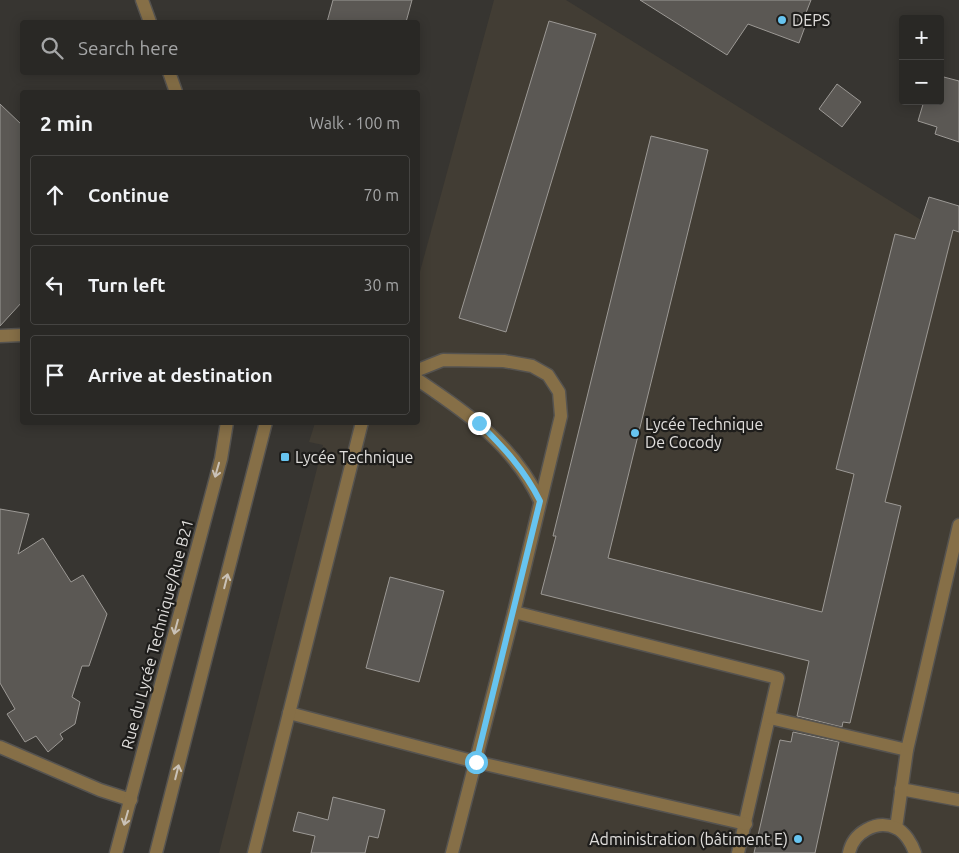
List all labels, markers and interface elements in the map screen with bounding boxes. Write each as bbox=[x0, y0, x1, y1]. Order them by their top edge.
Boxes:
place label: DEPS bbox=[792, 11, 830, 29]
marker: DEPS bbox=[776, 14, 788, 26]
map controls bbox=[899, 15, 944, 105]
button: + bbox=[899, 15, 944, 60]
search box bbox=[20, 20, 420, 75]
icon: search bbox=[38, 34, 66, 62]
text: Search here bbox=[78, 37, 178, 59]
button: − bbox=[899, 60, 944, 105]
text: 2 min bbox=[40, 111, 93, 135]
text: Walk · 100 m bbox=[309, 114, 400, 132]
icon: ahead bbox=[41, 181, 69, 209]
text: Continue bbox=[88, 184, 169, 206]
text: 70 m bbox=[363, 186, 399, 204]
icon: left bbox=[41, 271, 69, 299]
text: Turn left bbox=[88, 274, 166, 296]
text: 30 m bbox=[363, 276, 399, 294]
icon: arrive bbox=[41, 361, 69, 389]
text: Arrive at destination bbox=[88, 364, 273, 386]
route end bbox=[468, 412, 491, 435]
place label: Lycée Technique De Cocody bbox=[645, 415, 763, 451]
marker: Lycée Technique De Cocody bbox=[629, 427, 641, 439]
place label: Lycée Technique bbox=[295, 448, 413, 466]
marker: Lycée Technique bbox=[279, 451, 291, 463]
one-way arrow bbox=[212, 462, 222, 478]
street label: Rue du Lycée Technique/Rue B21 bbox=[118, 517, 196, 751]
one-way arrow bbox=[222, 573, 231, 589]
one-way arrow bbox=[171, 619, 180, 635]
route start bbox=[465, 751, 488, 774]
one-way arrow bbox=[173, 764, 182, 780]
one-way arrow bbox=[120, 810, 130, 826]
place label: Administration (bâtiment E) bbox=[589, 830, 788, 849]
marker: Administration (bâtiment E) bbox=[792, 833, 804, 845]

